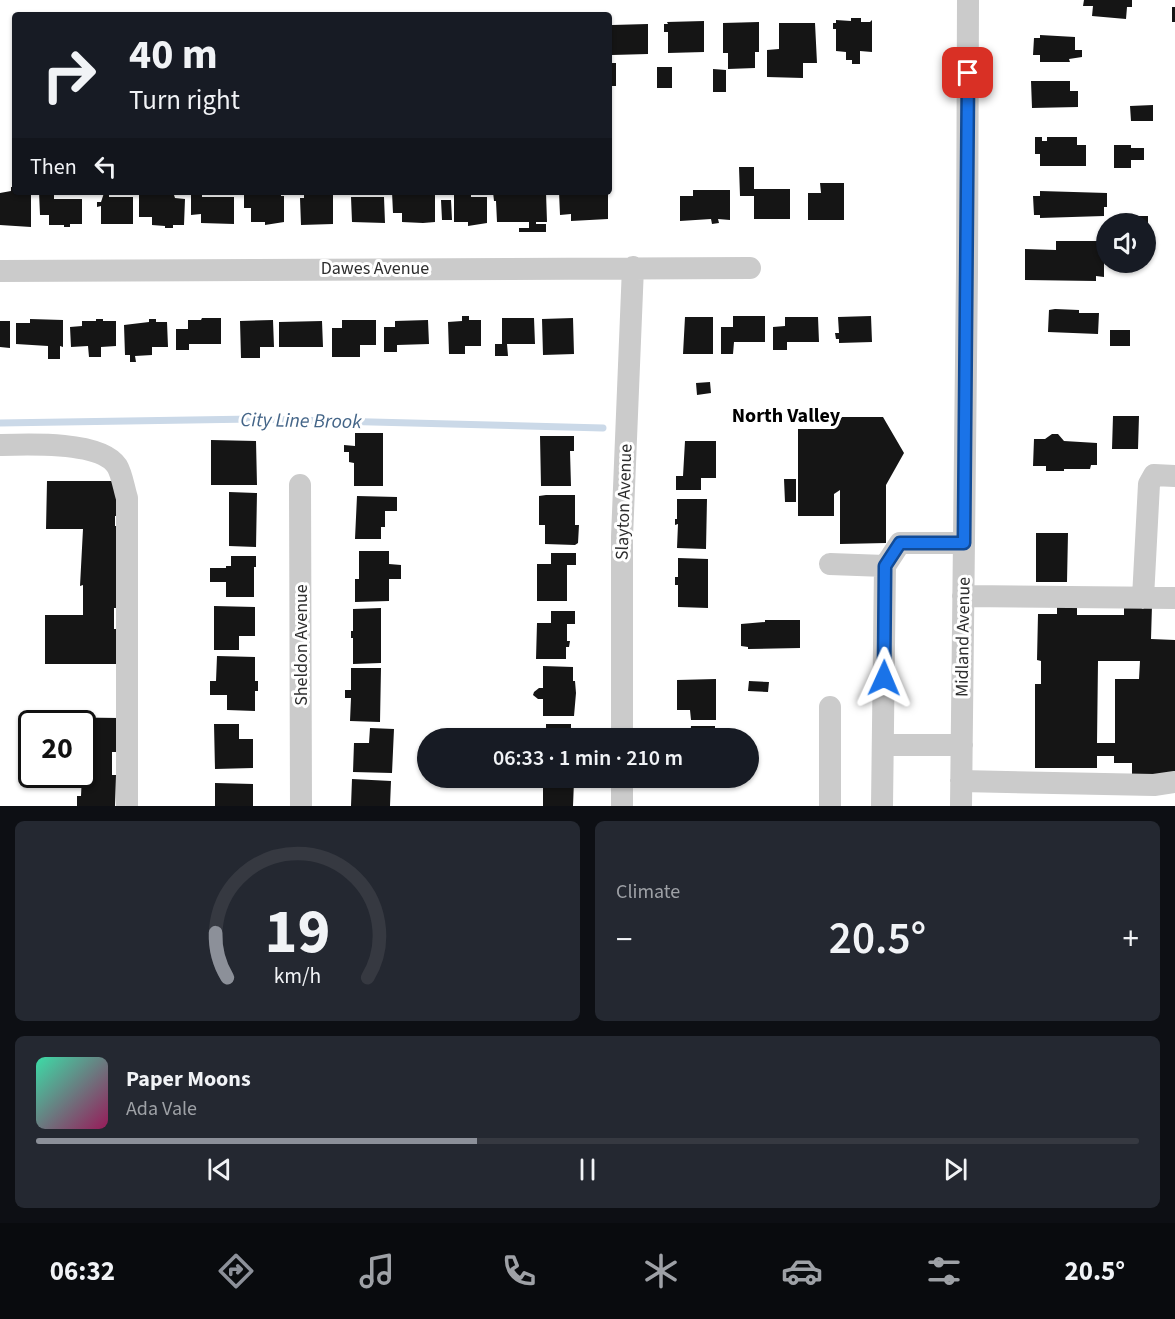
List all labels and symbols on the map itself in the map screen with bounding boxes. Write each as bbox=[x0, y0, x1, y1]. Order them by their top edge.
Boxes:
pin bbox=[942, 47, 993, 98]
street label: Dawes Avenue bbox=[321, 256, 429, 281]
district label: North Valley bbox=[732, 402, 841, 430]
water label: City Line Brook bbox=[240, 406, 362, 436]
street label: Slayton Avenue bbox=[609, 443, 639, 561]
street label: Midland Avenue bbox=[949, 577, 977, 697]
street label: Sheldon Avenue bbox=[289, 584, 314, 706]
position arrow bbox=[852, 646, 916, 710]
speed limit sign: 20 bbox=[18, 710, 96, 788]

